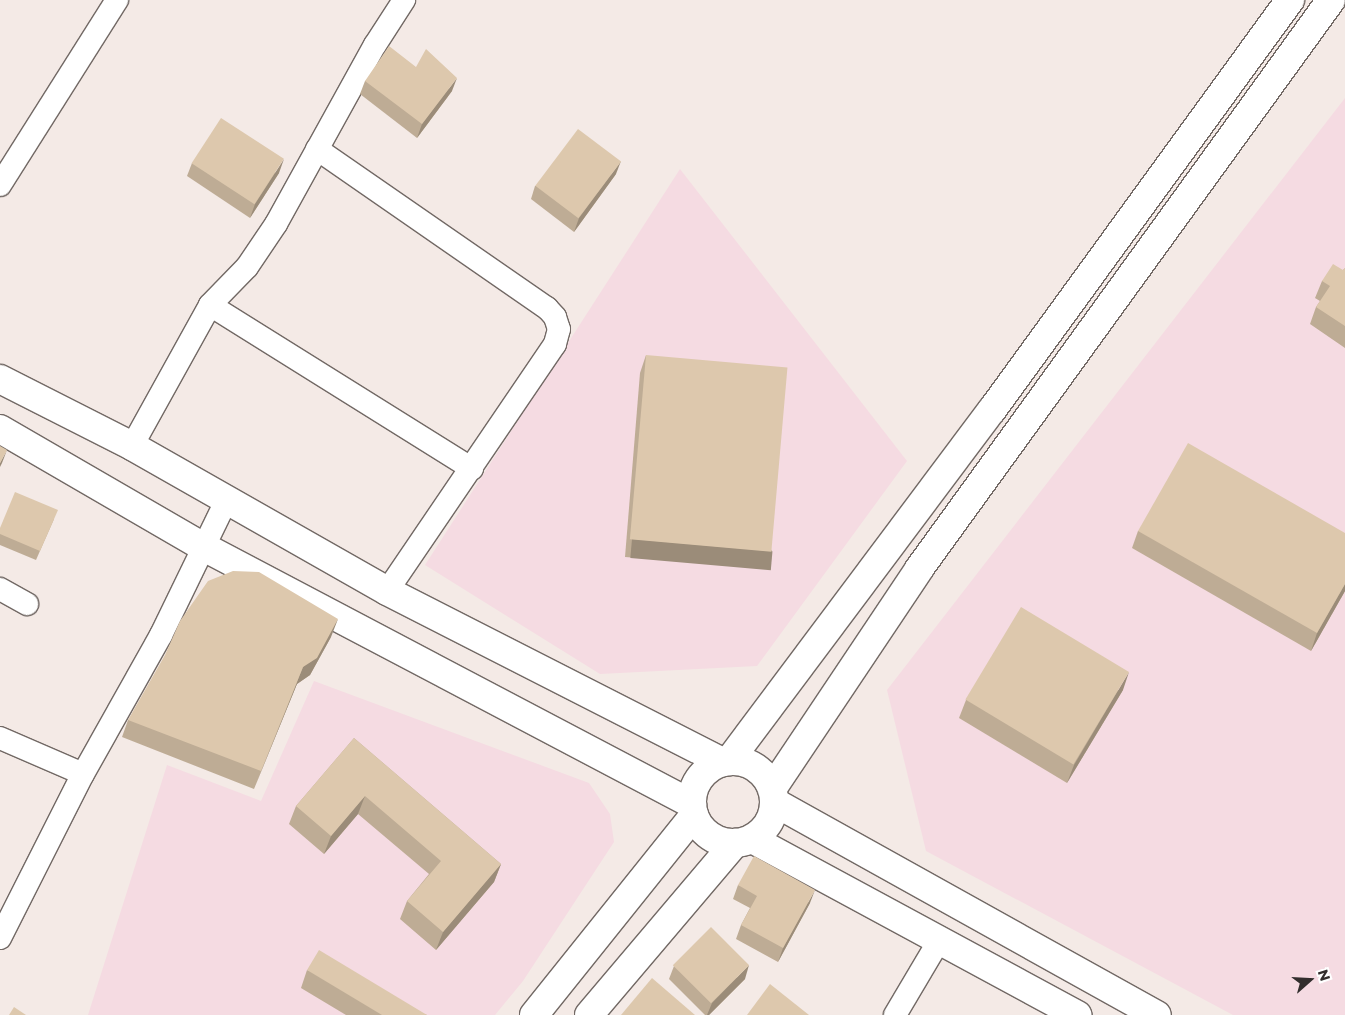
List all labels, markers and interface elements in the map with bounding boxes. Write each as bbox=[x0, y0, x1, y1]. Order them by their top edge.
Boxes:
north arrow bbox=[1285, 955, 1335, 1005]
text: N bbox=[1314, 967, 1335, 983]

